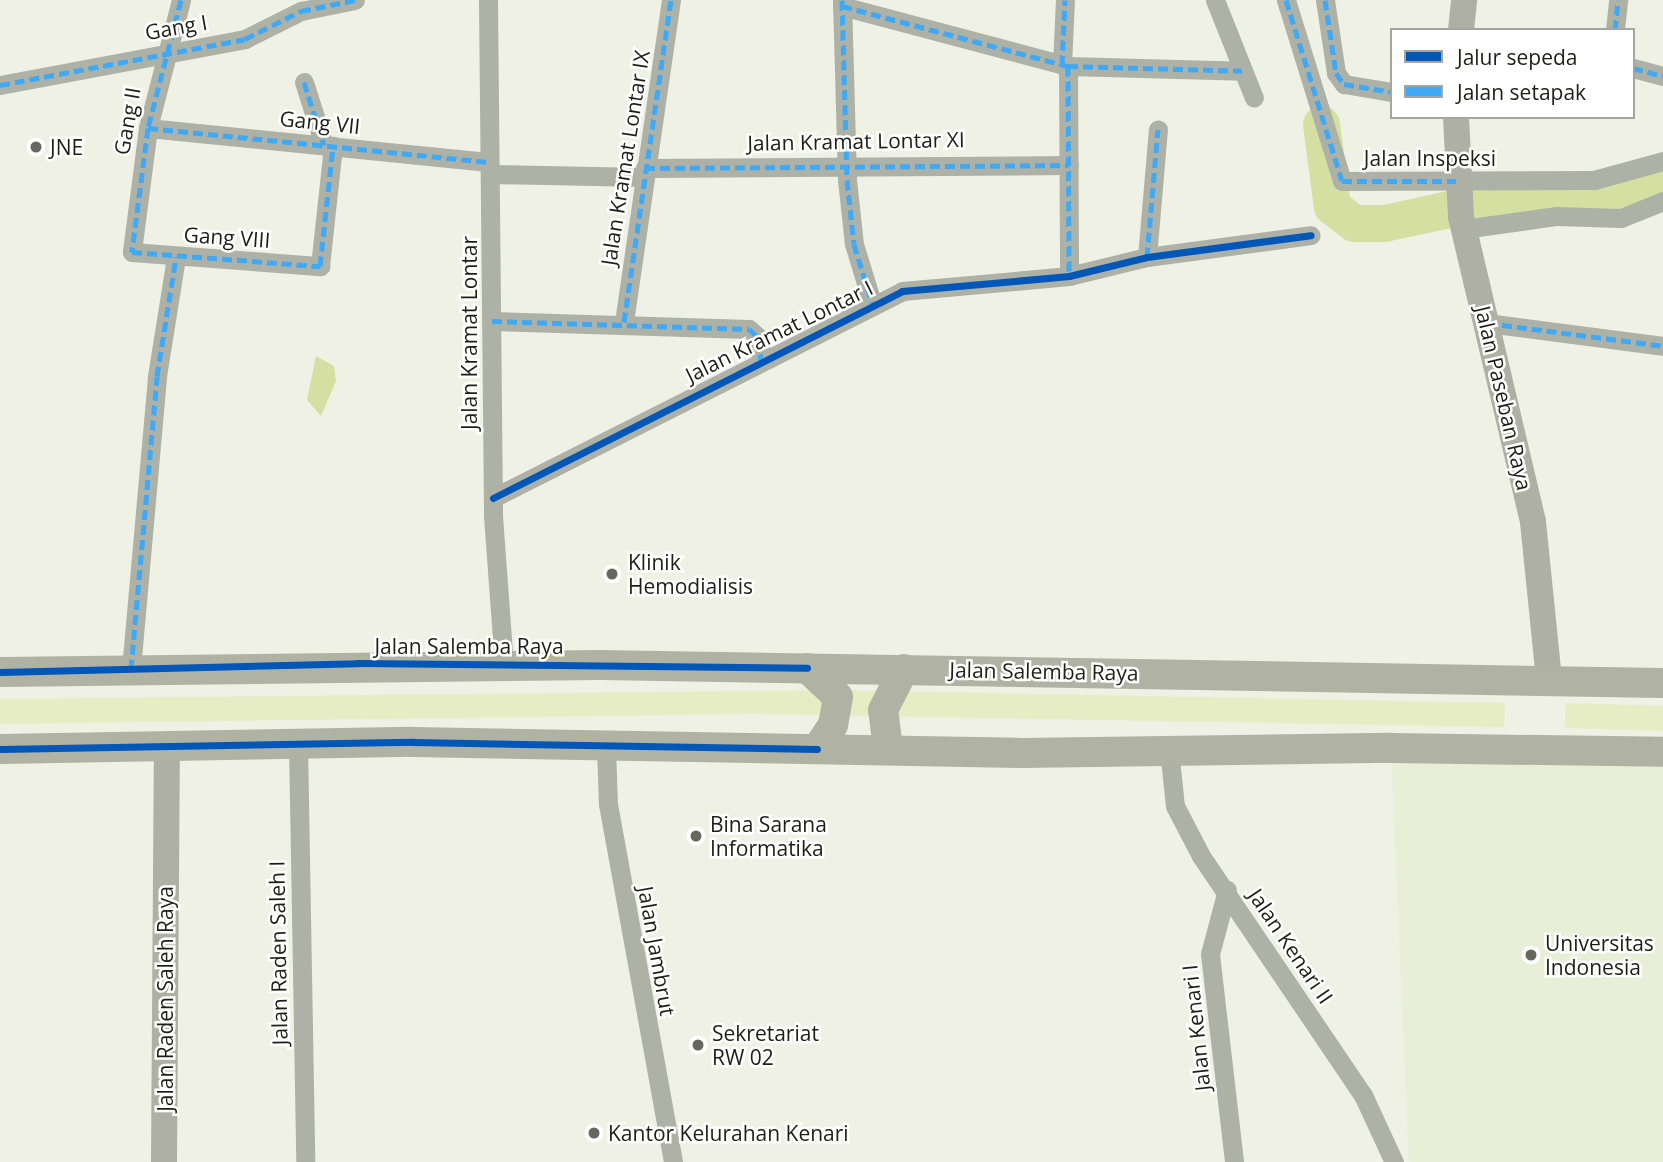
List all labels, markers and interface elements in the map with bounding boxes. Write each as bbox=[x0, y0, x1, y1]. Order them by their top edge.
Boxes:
street label: Gang I bbox=[143, 9, 209, 45]
legend bbox=[1390, 28, 1635, 119]
text: Jalur sepeda bbox=[1457, 43, 1577, 71]
street label: Jalan Kramat Lontar IX bbox=[596, 49, 654, 267]
text: Jalan setapak bbox=[1457, 78, 1586, 106]
street label: Gang II bbox=[109, 85, 145, 157]
street label: Gang VII bbox=[278, 105, 362, 139]
street label: Jalan Kramat Lontar XI bbox=[747, 127, 965, 155]
place label: JNE bbox=[50, 134, 83, 160]
marker: JNE bbox=[28, 139, 44, 155]
street label: Jalan Inspeksi bbox=[1364, 145, 1496, 171]
street label: Gang VIII bbox=[183, 221, 271, 253]
street label: Jalan Kramat Lontar bbox=[456, 236, 482, 430]
street label: Jalan Kramat Lontar I bbox=[681, 275, 877, 387]
street label: Jalan Paseban Raya bbox=[1471, 303, 1537, 493]
place label: Klinik Hemodialisis bbox=[628, 549, 753, 599]
marker: Klinik Hemodialisis bbox=[602, 564, 622, 584]
street label: Jalan Salemba Raya bbox=[374, 633, 564, 659]
street label: Jalan Salemba Raya bbox=[949, 657, 1139, 685]
place label: Bina Sarana Informatika bbox=[710, 811, 827, 861]
marker: Bina Sarana Informatika bbox=[688, 828, 704, 844]
street label: Jalan Raden Saleh I bbox=[264, 860, 292, 1046]
street label: Jalan Jambrut bbox=[633, 884, 681, 1018]
street label: Jalan Kenari II bbox=[1243, 884, 1339, 1008]
street label: Jalan Raden Saleh Raya bbox=[152, 886, 178, 1112]
place label: Universitas Indonesia bbox=[1545, 930, 1654, 980]
marker: Universitas Indonesia bbox=[1523, 947, 1539, 963]
street label: Jalan Kenari I bbox=[1177, 964, 1215, 1092]
place label: Sekretariat RW 02 bbox=[712, 1020, 819, 1070]
marker: Sekretariat RW 02 bbox=[690, 1037, 706, 1053]
place label: Kantor Kelurahan Kenari bbox=[608, 1120, 849, 1146]
marker: Kantor Kelurahan Kenari bbox=[586, 1125, 602, 1141]

